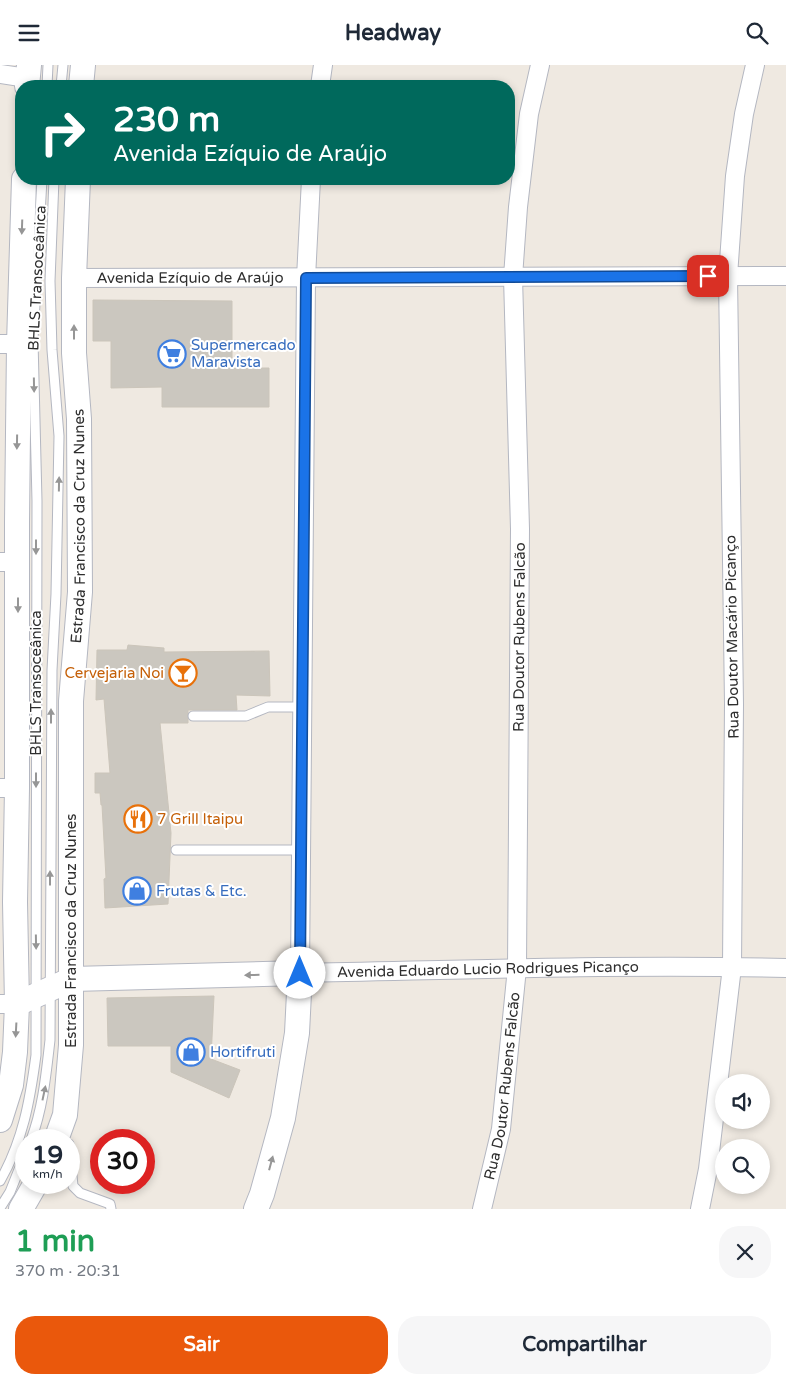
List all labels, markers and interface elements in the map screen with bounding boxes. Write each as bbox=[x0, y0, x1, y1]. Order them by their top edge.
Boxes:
icon: menu bbox=[15, 19, 43, 47]
icon: search bbox=[743, 19, 771, 47]
text: Headway bbox=[345, 20, 441, 46]
text: 230 m bbox=[113, 99, 220, 141]
icon: right bbox=[30, 100, 95, 165]
text: Avenida Ezíquio de Araújo bbox=[113, 141, 387, 167]
street label: BHLS Transoceânica bbox=[24, 205, 50, 351]
one-way arrow bbox=[18, 220, 26, 236]
pin bbox=[687, 255, 729, 297]
icon: arrive bbox=[694, 262, 722, 290]
street label: Avenida Ezíquio de Araújo bbox=[96, 268, 284, 287]
one-way arrow bbox=[70, 324, 78, 340]
place label: Supermercado Maravista bbox=[191, 336, 296, 371]
supermarket icon: Supermercado Maravista bbox=[157, 339, 187, 369]
one-way arrow bbox=[30, 377, 38, 393]
street label: Estrada Francisco da Cruz Nunes bbox=[67, 408, 89, 644]
one-way arrow bbox=[13, 435, 21, 451]
one-way arrow bbox=[55, 475, 63, 491]
street label: Rua Doutor Macário Picanço bbox=[721, 535, 743, 739]
one-way arrow bbox=[32, 539, 40, 555]
street label: Rua Doutor Rubens Falcão bbox=[510, 542, 529, 732]
one-way arrow bbox=[14, 597, 22, 613]
street label: BHLS Transoceânica bbox=[27, 610, 45, 756]
bar icon: Cervejaria Noi bbox=[168, 658, 198, 688]
place label: Cervejaria Noi bbox=[65, 664, 164, 682]
one-way arrow bbox=[47, 708, 55, 724]
one-way arrow bbox=[32, 772, 40, 788]
restaurant icon: 7 Grill Itaipu bbox=[123, 804, 153, 834]
place label: 7 Grill Itaipu bbox=[157, 810, 243, 828]
street label: Estrada Francisco da Cruz Nunes bbox=[62, 814, 80, 1048]
one-way arrow bbox=[46, 870, 54, 886]
shop icon: Frutas & Etc. bbox=[122, 876, 152, 906]
place label: Frutas & Etc. bbox=[156, 882, 247, 900]
one-way arrow bbox=[32, 934, 40, 950]
position arrow bbox=[273, 946, 325, 998]
street label: Avenida Eduardo Lucio Rodrigues Picanço bbox=[337, 958, 639, 981]
one-way arrow bbox=[244, 971, 260, 979]
street label: Rua Doutor Rubens Falcão bbox=[480, 991, 524, 1182]
one-way arrow bbox=[11, 1022, 19, 1038]
shop icon: Hortifruti bbox=[176, 1037, 206, 1067]
place label: Hortifruti bbox=[210, 1043, 276, 1061]
map controls bbox=[715, 1074, 770, 1194]
button: sound bbox=[715, 1074, 770, 1129]
one-way arrow bbox=[40, 1085, 48, 1101]
speed limit sign: 30 bbox=[90, 1129, 155, 1194]
button: search bbox=[715, 1139, 770, 1194]
text: 19 bbox=[32, 1140, 63, 1170]
one-way arrow bbox=[267, 1155, 275, 1170]
text: km/h bbox=[32, 1167, 63, 1181]
text: 1 min bbox=[15, 1223, 95, 1260]
button: close bbox=[719, 1226, 771, 1278]
text: 370 m · 20:31 bbox=[15, 1261, 121, 1281]
button: Sair bbox=[15, 1316, 388, 1374]
button: Compartilhar bbox=[398, 1316, 771, 1374]

